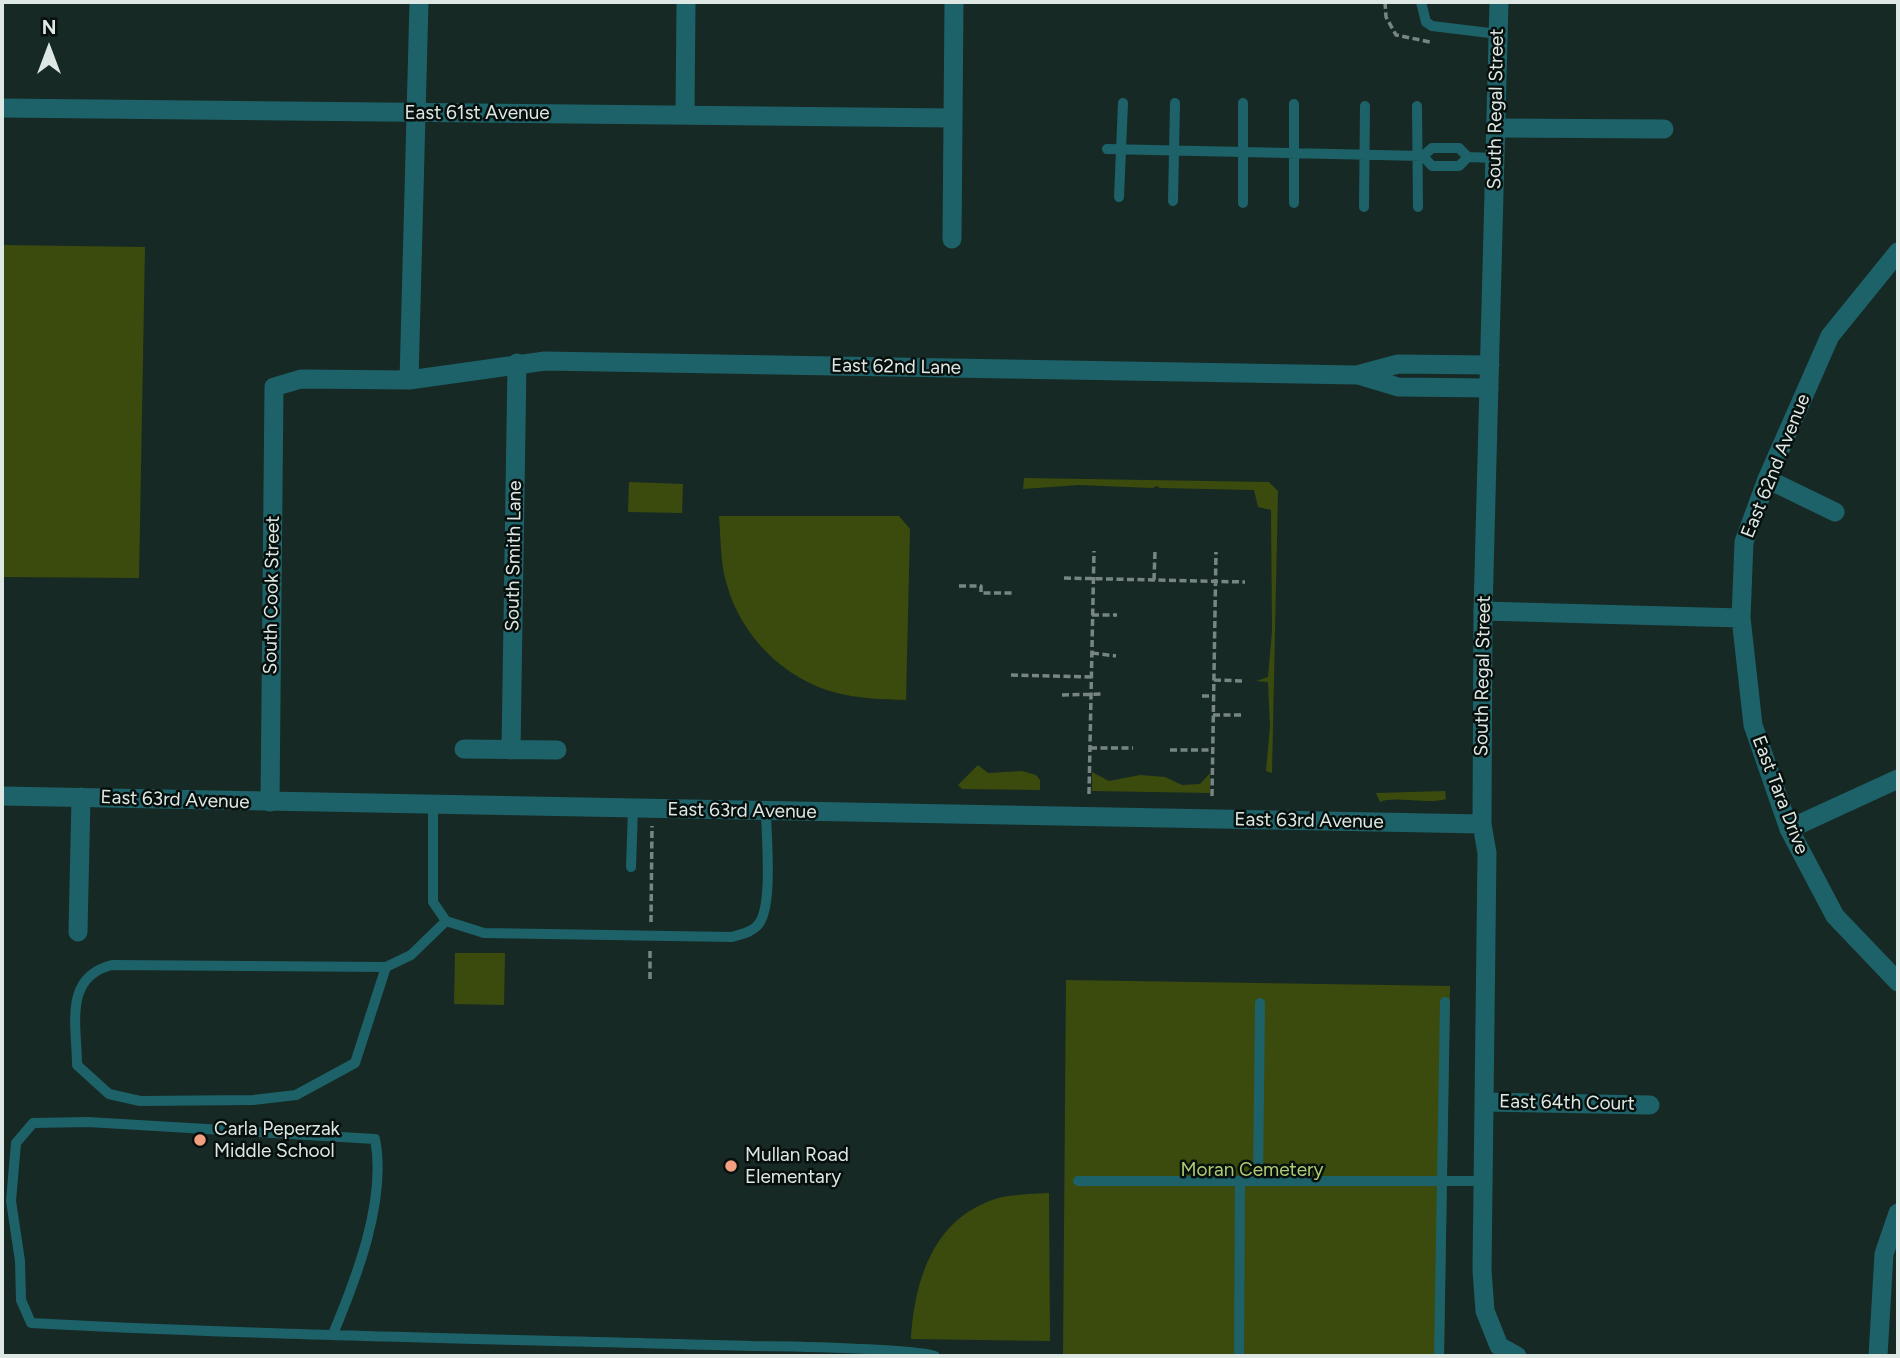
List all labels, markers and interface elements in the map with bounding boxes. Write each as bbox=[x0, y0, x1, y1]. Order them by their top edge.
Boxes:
north arrow bbox=[14, 14, 84, 84]
text: N bbox=[42, 16, 56, 39]
street label: South Regal Street bbox=[1483, 28, 1509, 190]
street label: East 61st Avenue bbox=[404, 102, 550, 124]
street label: East 62nd Lane bbox=[831, 354, 961, 380]
street label: East 62nd Avenue bbox=[1737, 390, 1815, 542]
street label: South Smith Lane bbox=[501, 480, 527, 632]
street label: South Cook Street bbox=[259, 516, 285, 674]
street label: South Regal Street bbox=[1470, 595, 1496, 757]
street label: East Tara Drive bbox=[1747, 732, 1813, 858]
street label: East 63rd Avenue bbox=[100, 786, 250, 814]
street label: East 63rd Avenue bbox=[667, 798, 817, 824]
street label: East 63rd Avenue bbox=[1234, 808, 1384, 834]
street label: East 64th Court bbox=[1499, 1090, 1635, 1116]
place label: Carla Peperzak Middle School bbox=[214, 1118, 340, 1162]
marker: Carla Peperzak Middle School bbox=[192, 1132, 208, 1148]
place label: Mullan Road Elementary bbox=[745, 1144, 849, 1188]
marker: Mullan Road Elementary bbox=[723, 1158, 739, 1174]
park label: Moran Cemetery bbox=[1180, 1159, 1324, 1181]

